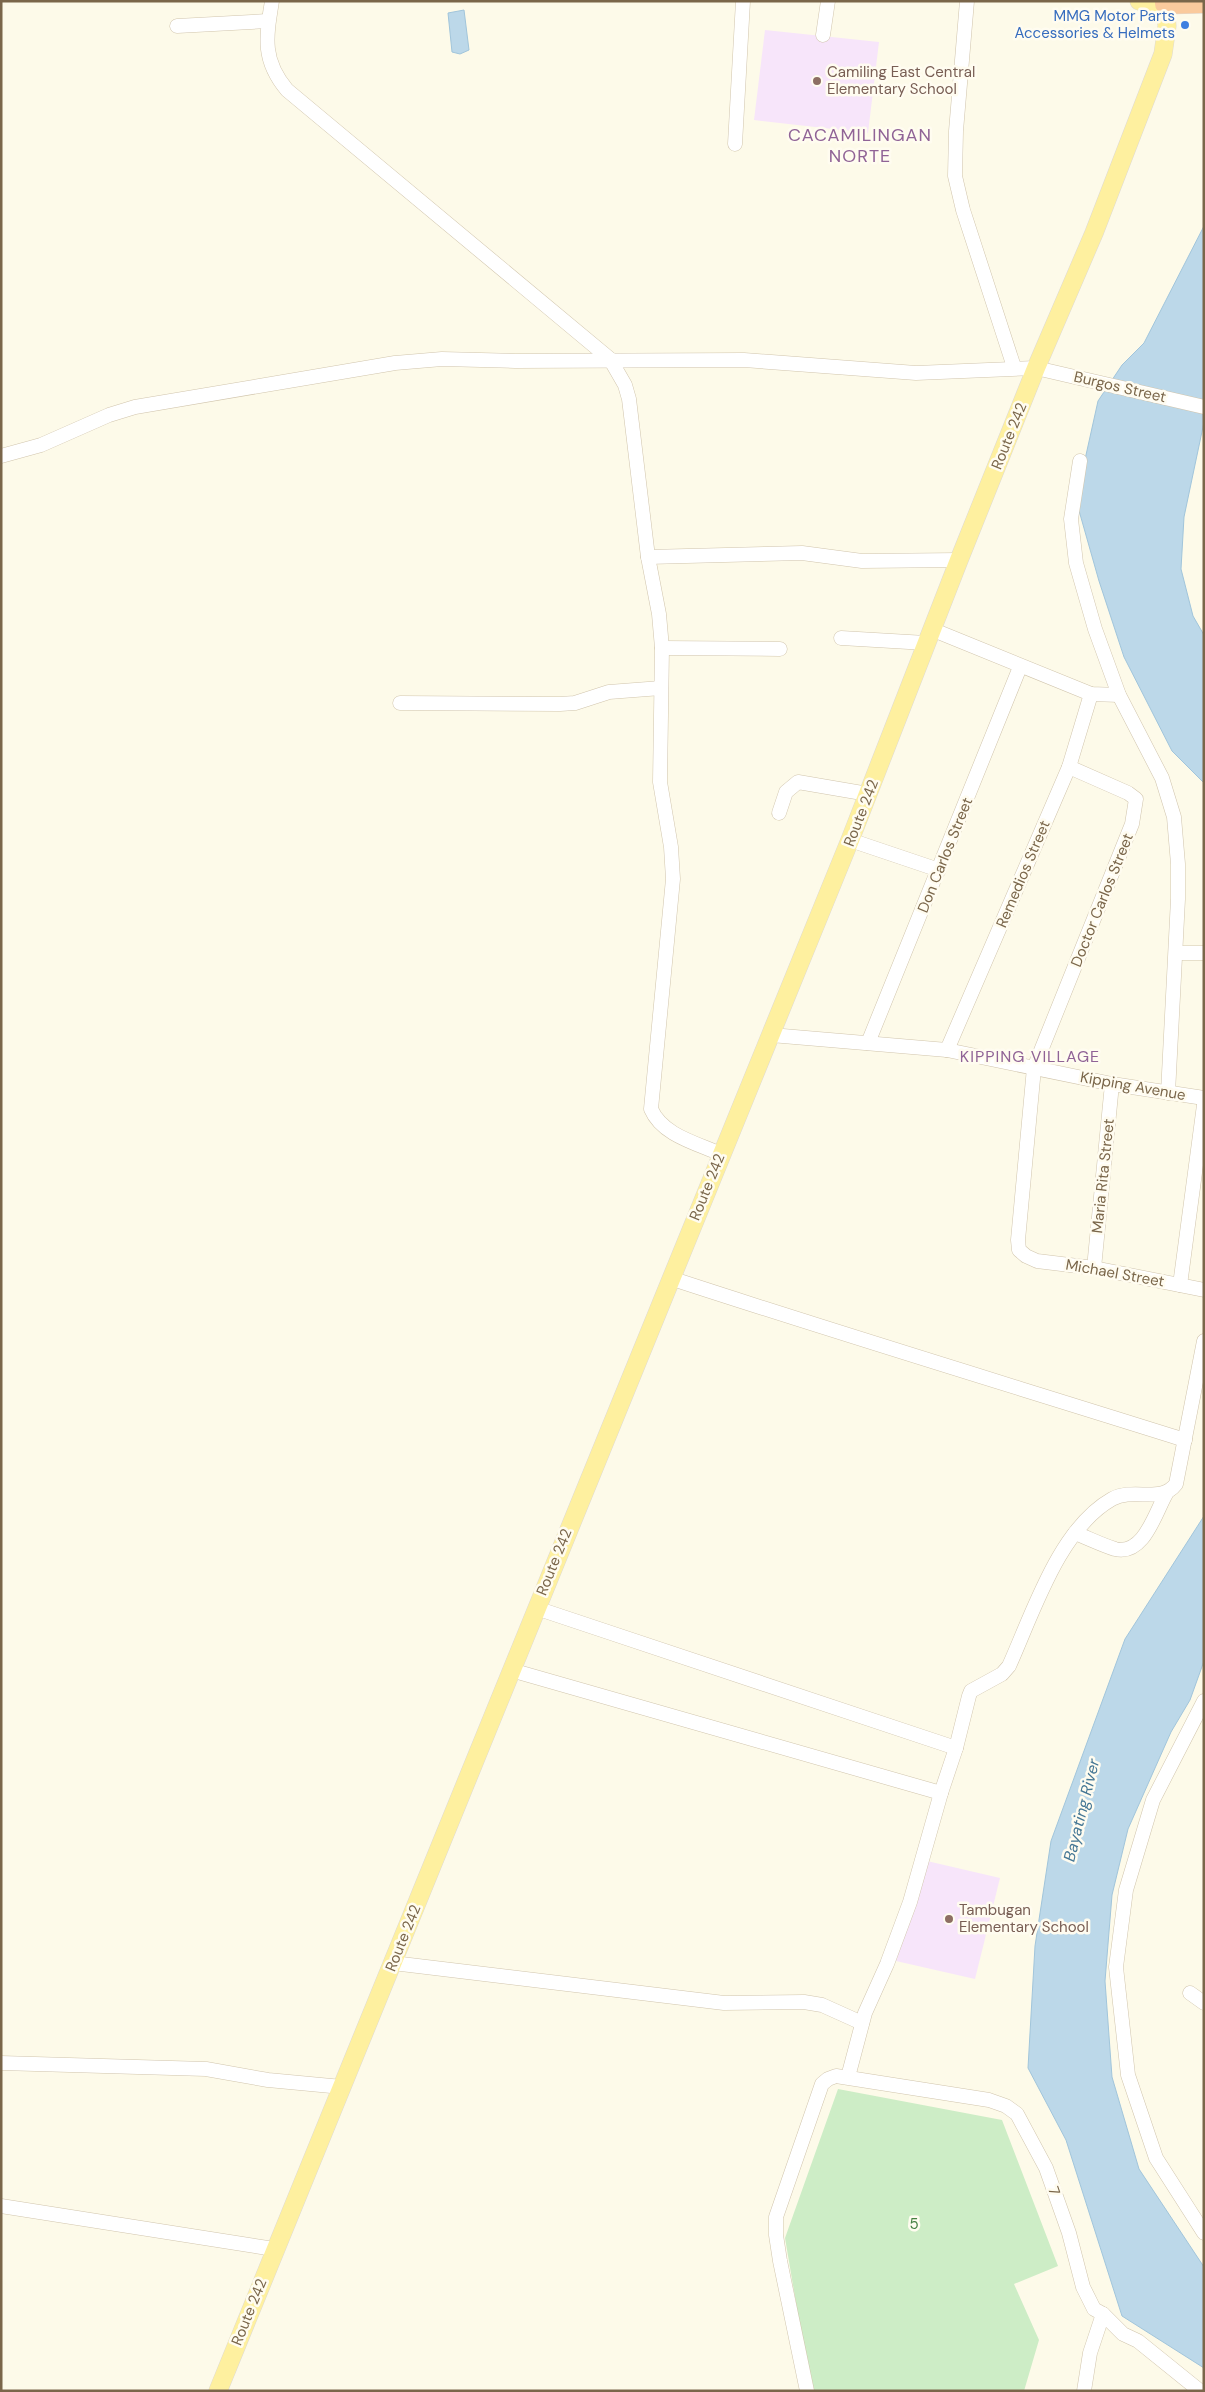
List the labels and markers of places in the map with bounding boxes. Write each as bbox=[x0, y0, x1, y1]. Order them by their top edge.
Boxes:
place label: MMG Motor Parts Accessories & Helmets bbox=[1014, 6, 1175, 43]
marker: MMG Motor Parts Accessories & Helmets bbox=[1179, 19, 1191, 31]
place label: Camiling East Central Elementary School bbox=[827, 62, 975, 99]
marker: Camiling East Central Elementary School bbox=[811, 75, 823, 87]
place label: Tambugan Elementary School bbox=[959, 1900, 1089, 1937]
marker: Tambugan Elementary School bbox=[943, 1913, 955, 1925]

